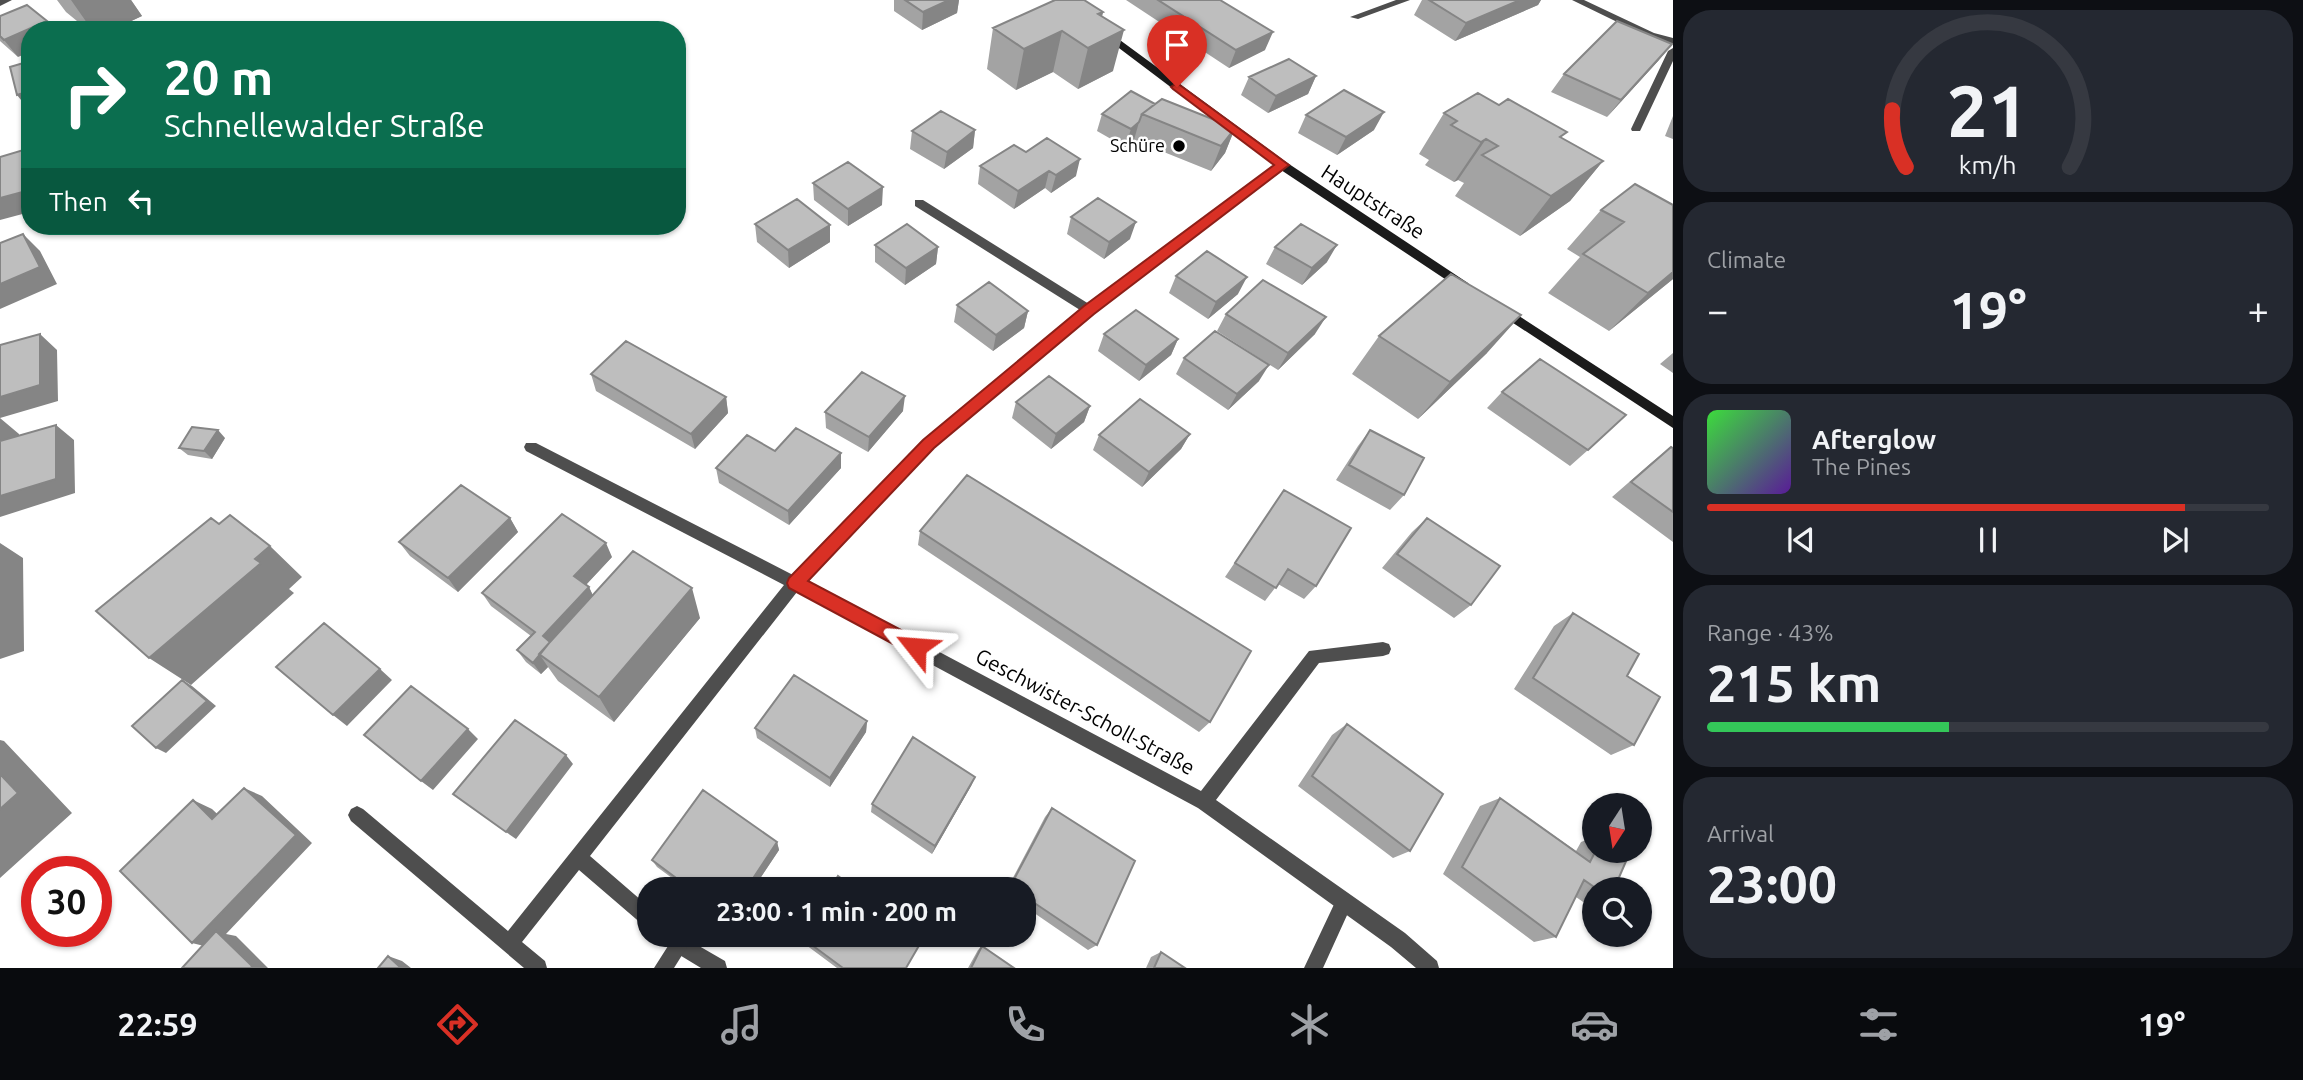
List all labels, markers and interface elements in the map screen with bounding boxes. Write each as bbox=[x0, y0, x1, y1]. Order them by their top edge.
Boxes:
pin bbox=[1147, 15, 1207, 87]
icon: arrive bbox=[1158, 26, 1196, 64]
icon: right bbox=[49, 49, 140, 140]
text: 20 m bbox=[164, 49, 273, 104]
text: 21 bbox=[1947, 69, 2029, 151]
text: Schnellewalder Straße bbox=[164, 107, 485, 143]
place label: Schüre bbox=[1110, 135, 1165, 155]
marker: Schüre bbox=[1171, 138, 1187, 154]
text: km/h bbox=[1959, 151, 2017, 179]
street label: Hauptstraße bbox=[1317, 159, 1430, 243]
icon: left bbox=[122, 182, 160, 220]
text: Then bbox=[49, 187, 108, 216]
text: Climate bbox=[1707, 247, 1786, 272]
text: 19° bbox=[1949, 281, 2027, 339]
text: − bbox=[1707, 289, 1728, 331]
text: + bbox=[2248, 289, 2269, 331]
text: Afterglow bbox=[1812, 425, 1936, 454]
text: The Pines bbox=[1812, 454, 1911, 479]
icon: previous bbox=[1782, 521, 1820, 559]
icon: pause bbox=[1969, 521, 2007, 559]
icon: next bbox=[2156, 521, 2194, 559]
position arrow bbox=[879, 610, 953, 684]
text: Range · 43% bbox=[1707, 620, 1834, 645]
street label: Geschwister-Scholl-Straße bbox=[972, 643, 1199, 779]
text: 215 km bbox=[1707, 654, 1881, 712]
north arrow bbox=[1582, 793, 1652, 863]
map controls bbox=[1582, 793, 1652, 947]
text: Arrival bbox=[1707, 821, 1774, 846]
text: 23:00 bbox=[1707, 855, 1837, 913]
speed limit sign: 30 bbox=[21, 856, 112, 947]
button: search bbox=[1582, 877, 1652, 947]
text: 23:00 · 1 min · 200 m bbox=[716, 897, 957, 926]
icon: directions bbox=[433, 1000, 482, 1049]
icon: music bbox=[717, 1000, 766, 1049]
icon: phone bbox=[1001, 1000, 1050, 1049]
icon: climate bbox=[1285, 1000, 1334, 1049]
icon: car bbox=[1570, 1000, 1619, 1049]
icon: filters bbox=[1854, 1000, 1903, 1049]
text: 22:59 bbox=[118, 1006, 198, 1042]
text: 19° bbox=[2138, 1006, 2185, 1042]

